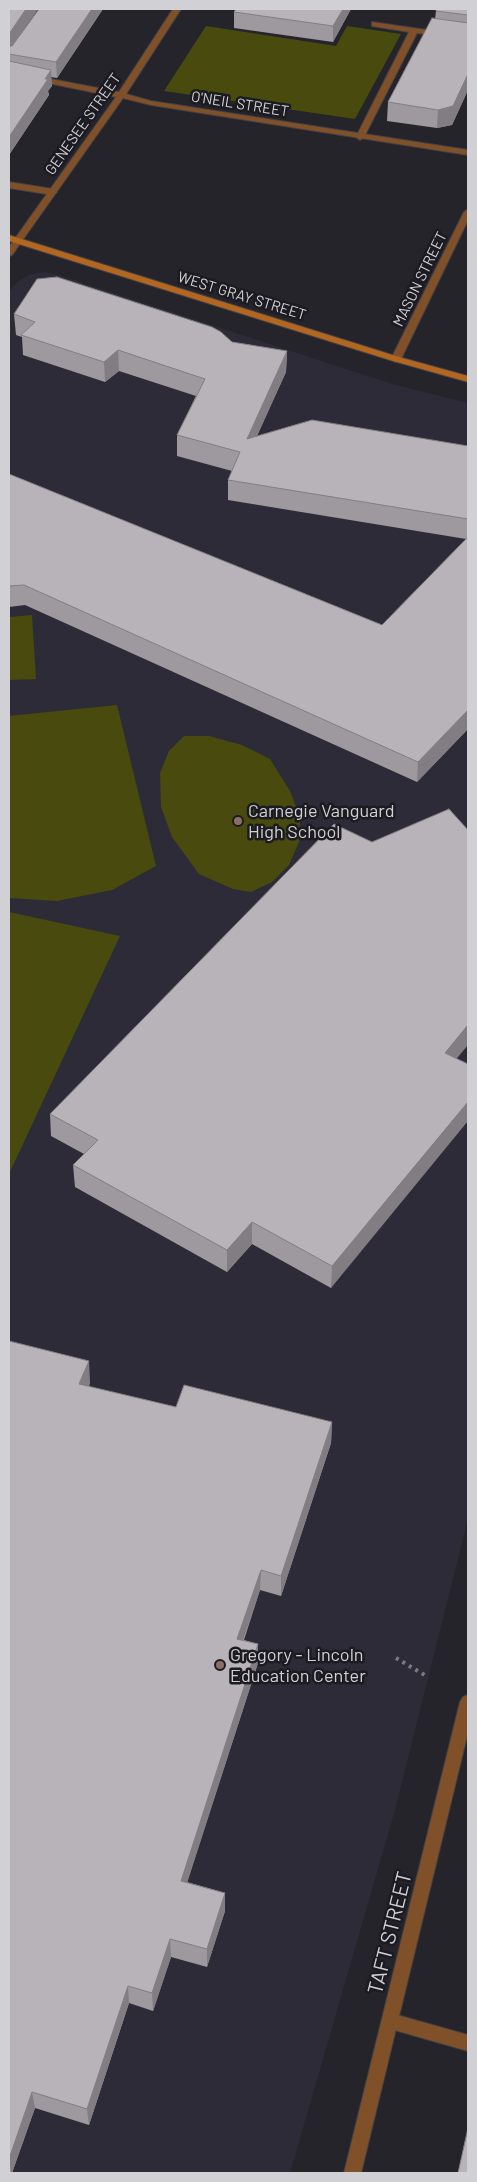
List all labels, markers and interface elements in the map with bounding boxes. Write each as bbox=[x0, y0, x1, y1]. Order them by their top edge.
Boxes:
street label: GENESEE STREET bbox=[41, 70, 125, 178]
street label: O'NEIL STREET bbox=[190, 87, 290, 121]
street label: MASON STREET bbox=[389, 229, 451, 329]
street label: WEST GRAY STREET bbox=[176, 268, 308, 324]
place label: Carnegie Vanguard High School bbox=[248, 800, 395, 842]
marker: Carnegie Vanguard High School bbox=[232, 815, 244, 827]
place label: Gregory - Lincoln Education Center bbox=[230, 1644, 366, 1686]
marker: Gregory - Lincoln Education Center bbox=[214, 1659, 226, 1671]
street label: TAFT STREET bbox=[363, 1869, 417, 1997]

